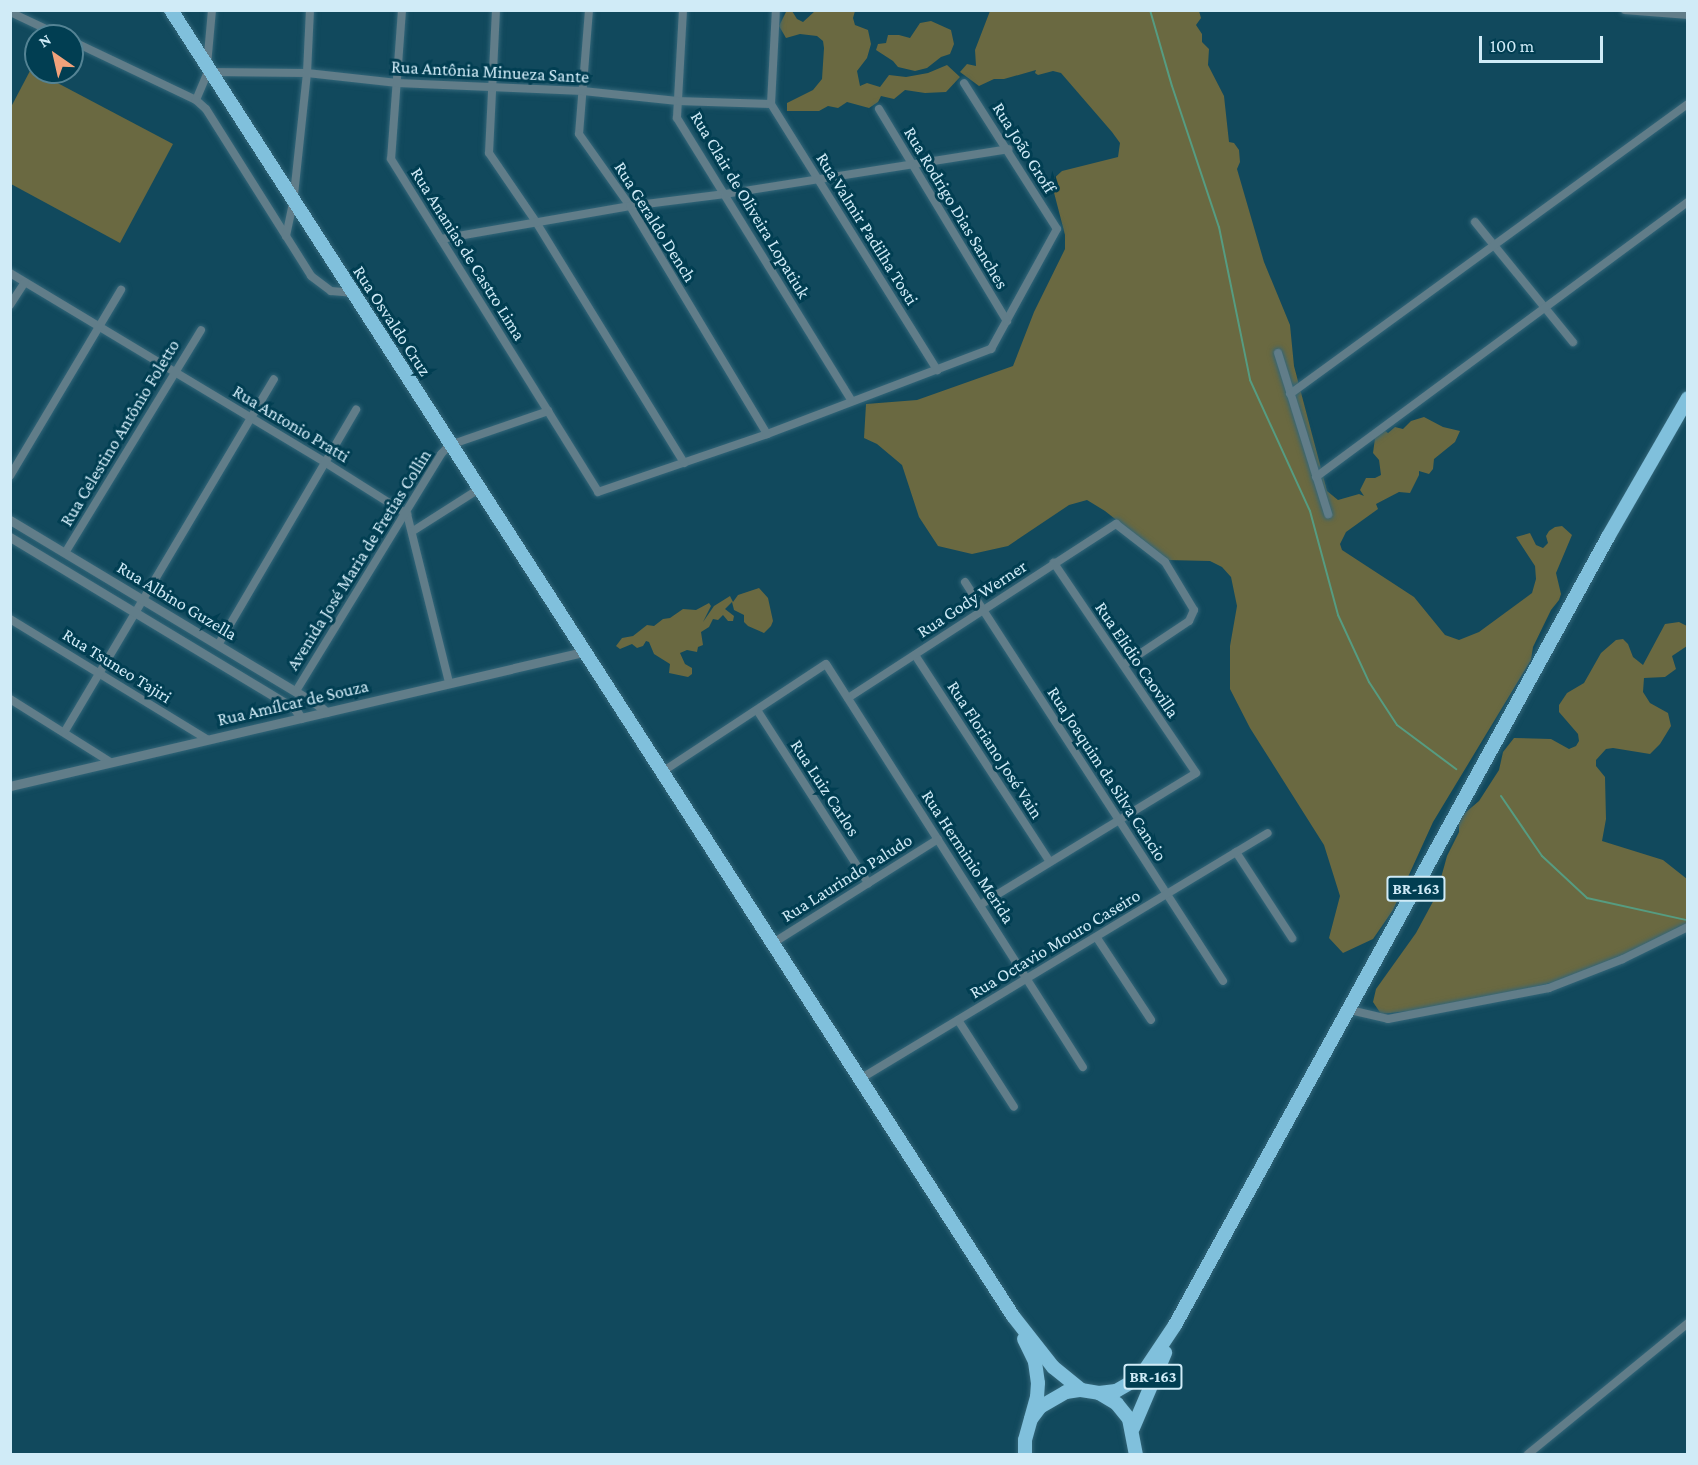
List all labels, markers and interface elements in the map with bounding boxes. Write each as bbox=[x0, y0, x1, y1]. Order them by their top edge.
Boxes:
north arrow bbox=[24, 24, 84, 84]
scale bar bbox=[1482, 24, 1606, 62]
text: N bbox=[35, 30, 54, 50]
text: 100 m bbox=[1490, 36, 1534, 56]
street label: Rua Antônia Minueza Sante bbox=[391, 56, 589, 88]
street label: Rua João Groff bbox=[988, 99, 1060, 197]
street label: Rua Clair de Oliveira Lopatiuk bbox=[686, 108, 814, 302]
street label: Rua Rodrigo Dias Sanches bbox=[899, 123, 1013, 293]
street label: Rua Valmir Padilha Tosti bbox=[811, 149, 923, 309]
street label: Rua Geraldo Dench bbox=[609, 158, 701, 286]
street label: Rua Ananias de Castro Lima bbox=[406, 164, 530, 344]
street label: Rua Osvaldo Cruz bbox=[348, 262, 436, 380]
street label: Rua Celestino Antônio Foletto bbox=[56, 336, 184, 530]
street label: Rua Antonio Pratti bbox=[229, 381, 353, 467]
street label: Avenida José Maria de Fretias Collin bbox=[282, 446, 436, 674]
street label: Rua Gody Werner bbox=[913, 555, 1031, 643]
street label: Rua Albino Guzella bbox=[113, 557, 241, 645]
street label: Rua Elidio Caovilla bbox=[1090, 598, 1184, 722]
street label: Rua Tsuneo Tajiri bbox=[59, 624, 175, 708]
street label: Rua Amílcar de Souza bbox=[215, 675, 371, 731]
street label: Rua Floriano José Vain bbox=[942, 677, 1048, 823]
street label: Rua Joaquim da Silva Cancio bbox=[1043, 683, 1171, 865]
street label: Rua Luiz Carlos bbox=[786, 736, 864, 840]
street label: Rua Herminio Merida bbox=[917, 786, 1019, 928]
street label: Rua Laurindo Paludo bbox=[778, 829, 916, 927]
road number: BR-163 bbox=[1386, 876, 1446, 902]
street label: Rua Octavio Mouro Caseiro bbox=[966, 884, 1144, 1004]
road number: BR-163 bbox=[1123, 1364, 1183, 1390]

